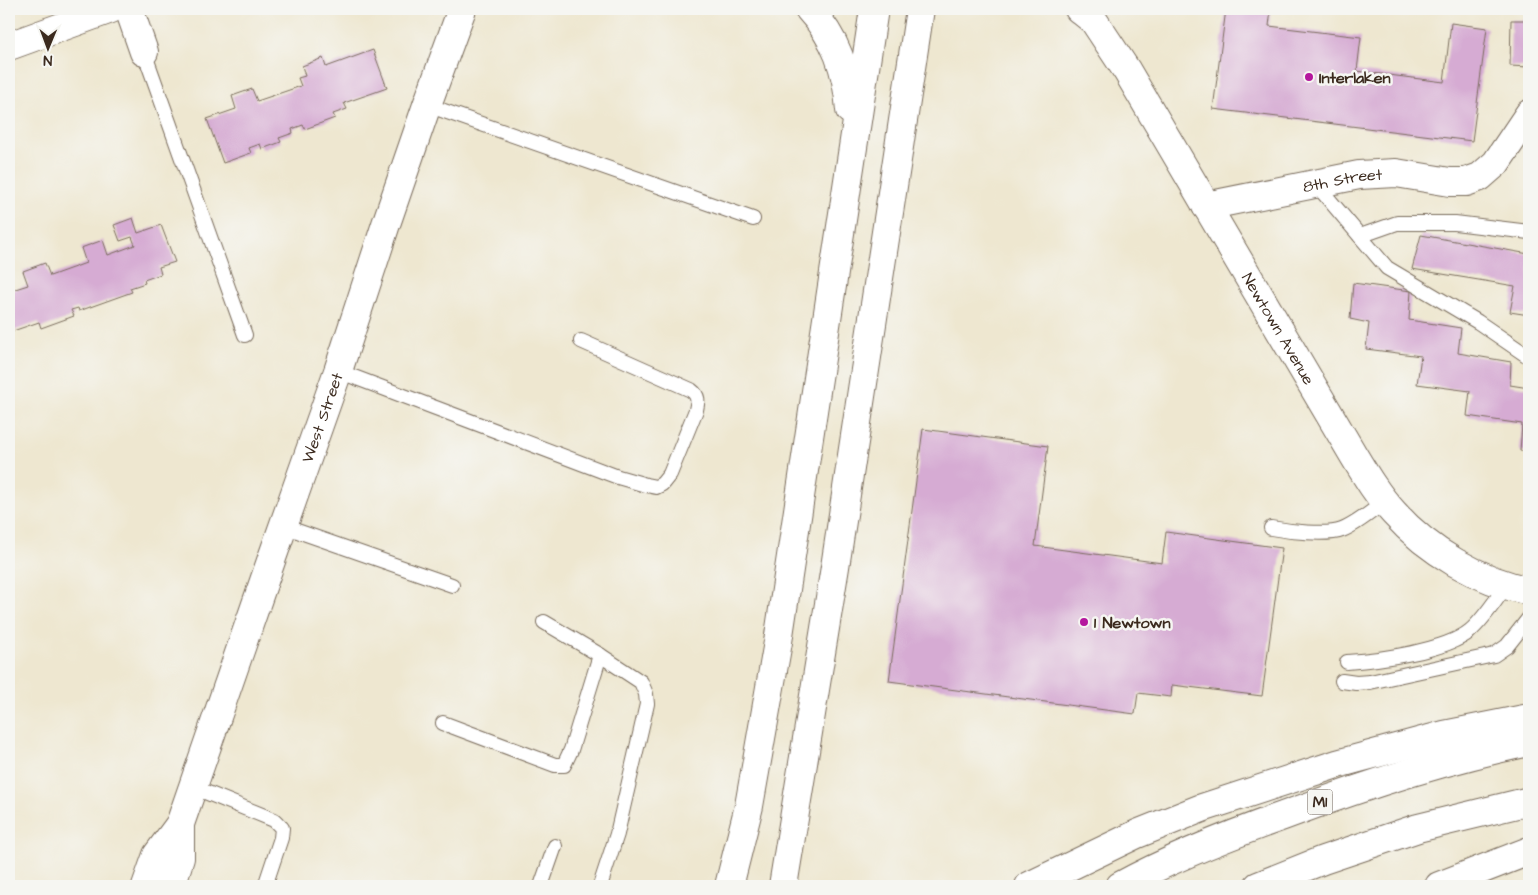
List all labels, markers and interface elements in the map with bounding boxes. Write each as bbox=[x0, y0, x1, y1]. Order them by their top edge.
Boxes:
north arrow bbox=[22, 22, 72, 72]
text: N bbox=[43, 50, 52, 70]
place label: Interlaken bbox=[1319, 67, 1391, 89]
marker: Interlaken bbox=[1303, 71, 1315, 83]
street label: 8th Street bbox=[1301, 164, 1383, 198]
street label: Newtown Avenue bbox=[1236, 269, 1320, 389]
street label: West Street bbox=[297, 369, 349, 466]
place label: 1 Newtown bbox=[1094, 612, 1170, 634]
marker: 1 Newtown bbox=[1078, 616, 1090, 628]
road number: M1 bbox=[1308, 790, 1332, 814]

